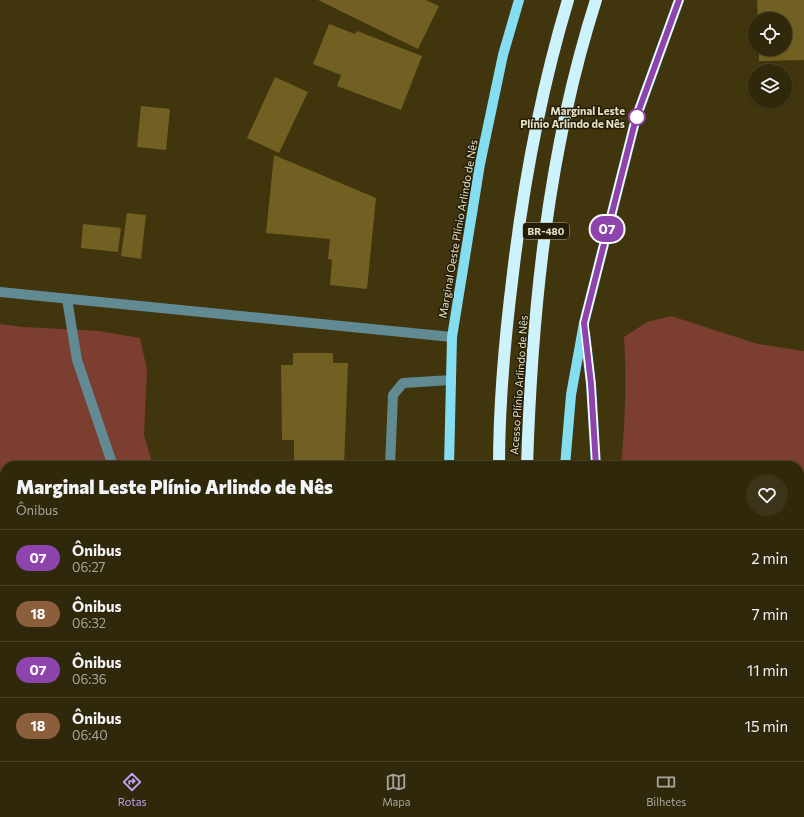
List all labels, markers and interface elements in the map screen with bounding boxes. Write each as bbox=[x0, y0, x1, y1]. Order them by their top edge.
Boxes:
map controls bbox=[748, 12, 792, 108]
button: locate bbox=[748, 12, 792, 56]
button: layers bbox=[748, 64, 792, 108]
place label: Marginal Leste Plínio Arlindo de Nês bbox=[520, 104, 625, 130]
marker: Marginal Leste Plínio Arlindo de Nês bbox=[628, 108, 646, 126]
street label: Marginal Oeste Plínio Arlindo de Nês bbox=[435, 139, 480, 319]
line badge: 07 bbox=[589, 216, 625, 242]
text: 07 bbox=[599, 220, 615, 237]
road number: BR-480 bbox=[523, 223, 569, 239]
street label: Acesso Plínio Arlindo de Nês bbox=[507, 315, 530, 455]
button: heart bbox=[746, 474, 788, 516]
text: Marginal Leste Plínio Arlindo de Nês bbox=[16, 475, 333, 498]
text: Ônibus bbox=[16, 502, 58, 518]
text: Ônibus bbox=[72, 541, 122, 559]
text: 07 bbox=[30, 549, 46, 566]
text: 2 min bbox=[751, 549, 788, 567]
text: 06:27 bbox=[72, 559, 105, 575]
text: Ônibus bbox=[72, 597, 122, 615]
text: 18 bbox=[31, 605, 46, 622]
text: 7 min bbox=[752, 605, 788, 623]
text: 06:32 bbox=[72, 615, 106, 631]
text: Ônibus bbox=[72, 653, 122, 671]
text: 07 bbox=[30, 661, 46, 678]
text: 11 min bbox=[747, 661, 788, 679]
text: 06:36 bbox=[72, 671, 107, 687]
text: Ônibus bbox=[72, 709, 122, 727]
text: 18 bbox=[31, 717, 46, 734]
text: 15 min bbox=[745, 717, 788, 735]
text: 06:40 bbox=[72, 727, 108, 743]
tab: Rotas bbox=[118, 771, 147, 808]
tab: Mapa bbox=[382, 771, 411, 808]
tab: Bilhetes bbox=[646, 771, 686, 808]

